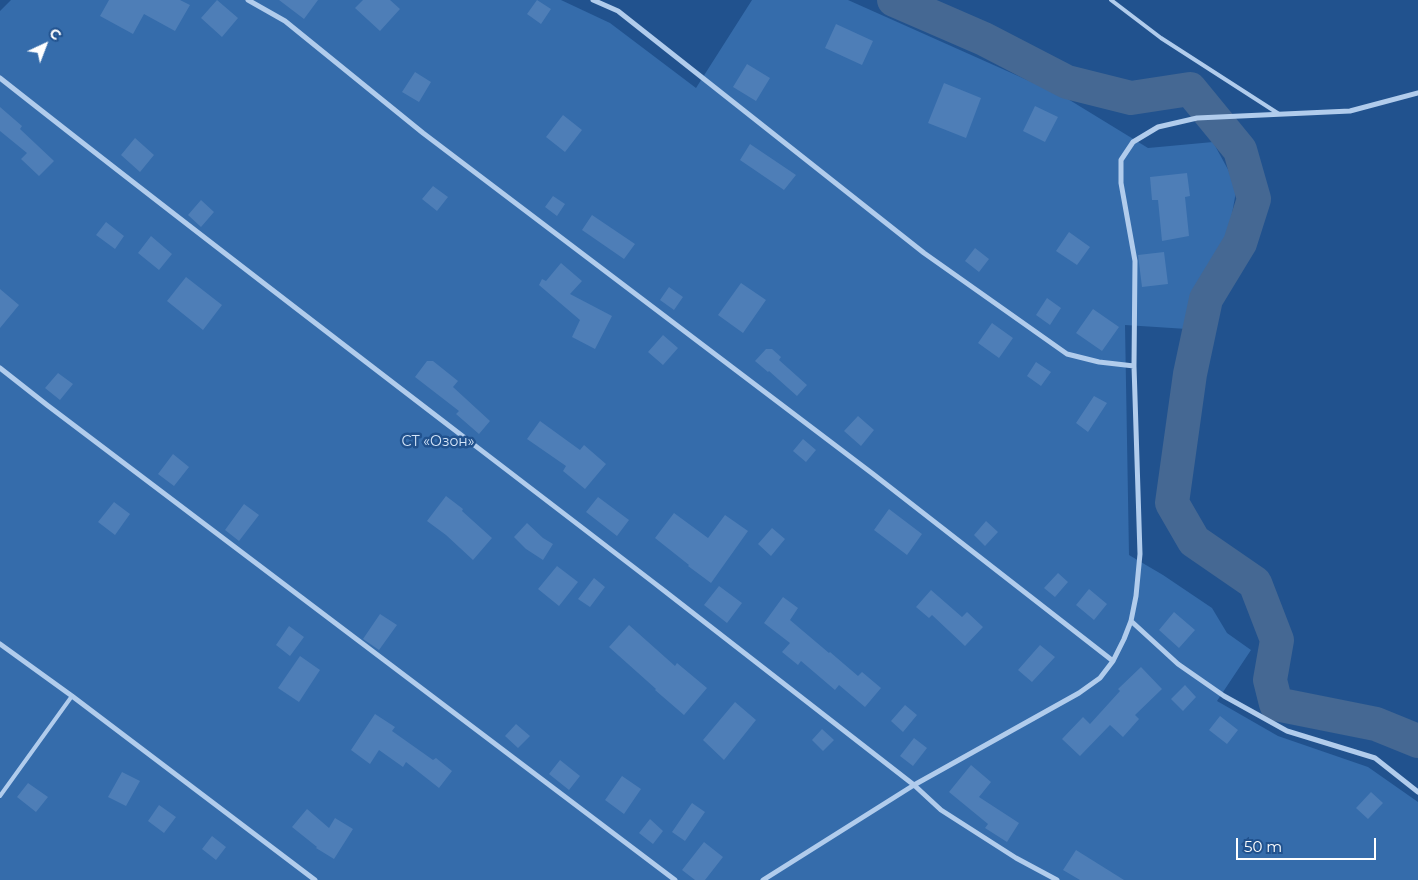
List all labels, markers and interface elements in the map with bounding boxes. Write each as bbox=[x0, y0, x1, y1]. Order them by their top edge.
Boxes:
north arrow bbox=[20, 20, 70, 70]
text: С bbox=[45, 24, 65, 44]
park label: СТ «Озон» bbox=[402, 434, 474, 450]
scale bar bbox=[1238, 828, 1378, 860]
text: 50 m bbox=[1244, 837, 1282, 856]

